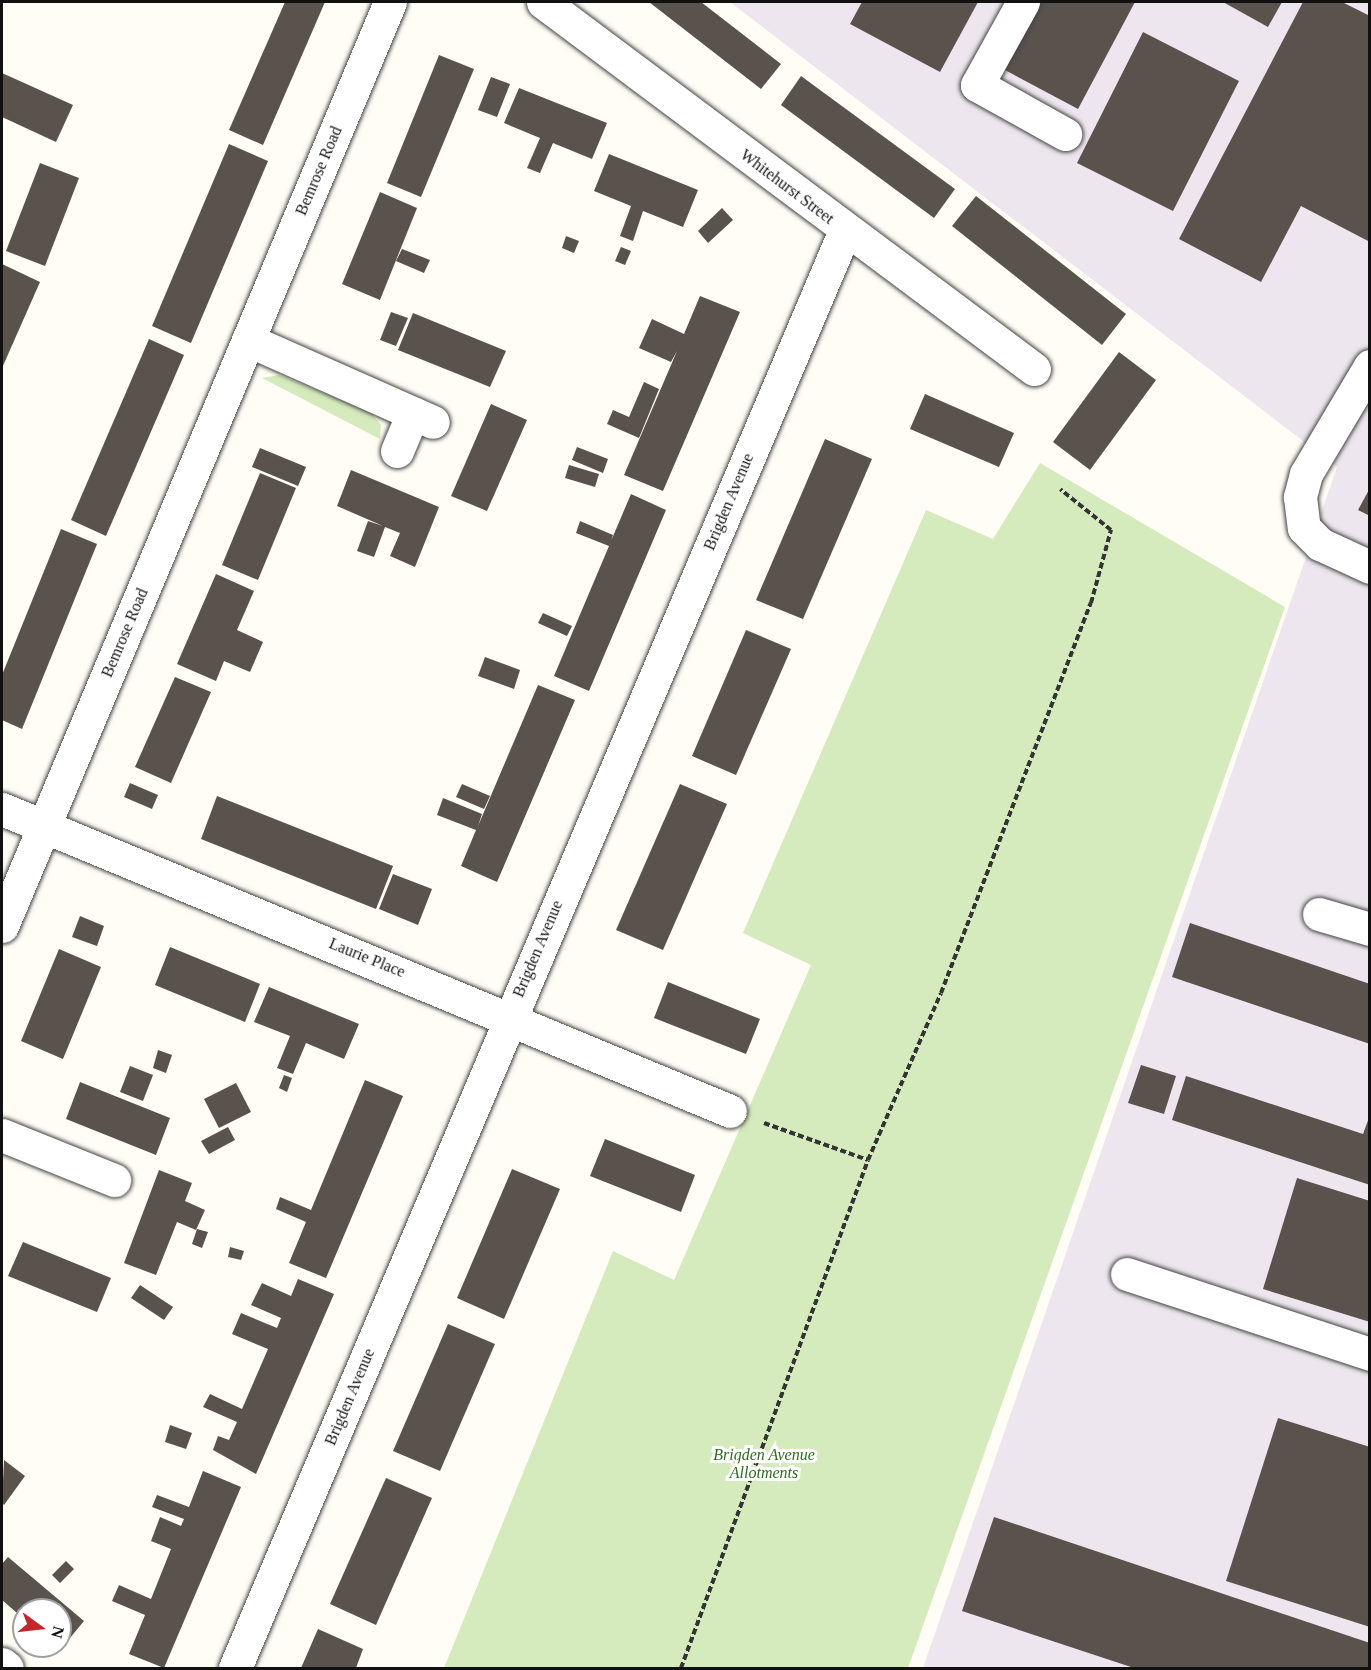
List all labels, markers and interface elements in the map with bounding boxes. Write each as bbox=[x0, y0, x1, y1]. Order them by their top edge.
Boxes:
street label: Bemrose Road bbox=[292, 124, 346, 218]
street label: Whitehurst Street bbox=[736, 146, 838, 228]
street label: Brigden Avenue bbox=[700, 450, 758, 554]
street label: Bemrose Road bbox=[98, 586, 152, 680]
street label: Brigden Avenue bbox=[509, 897, 567, 1001]
street label: Laurie Place bbox=[326, 934, 408, 982]
street label: Brigden Avenue bbox=[321, 1345, 379, 1449]
park label: Brigden Avenue Allotments bbox=[713, 1445, 815, 1483]
north arrow bbox=[12, 1598, 72, 1658]
text: N bbox=[48, 1624, 68, 1640]

